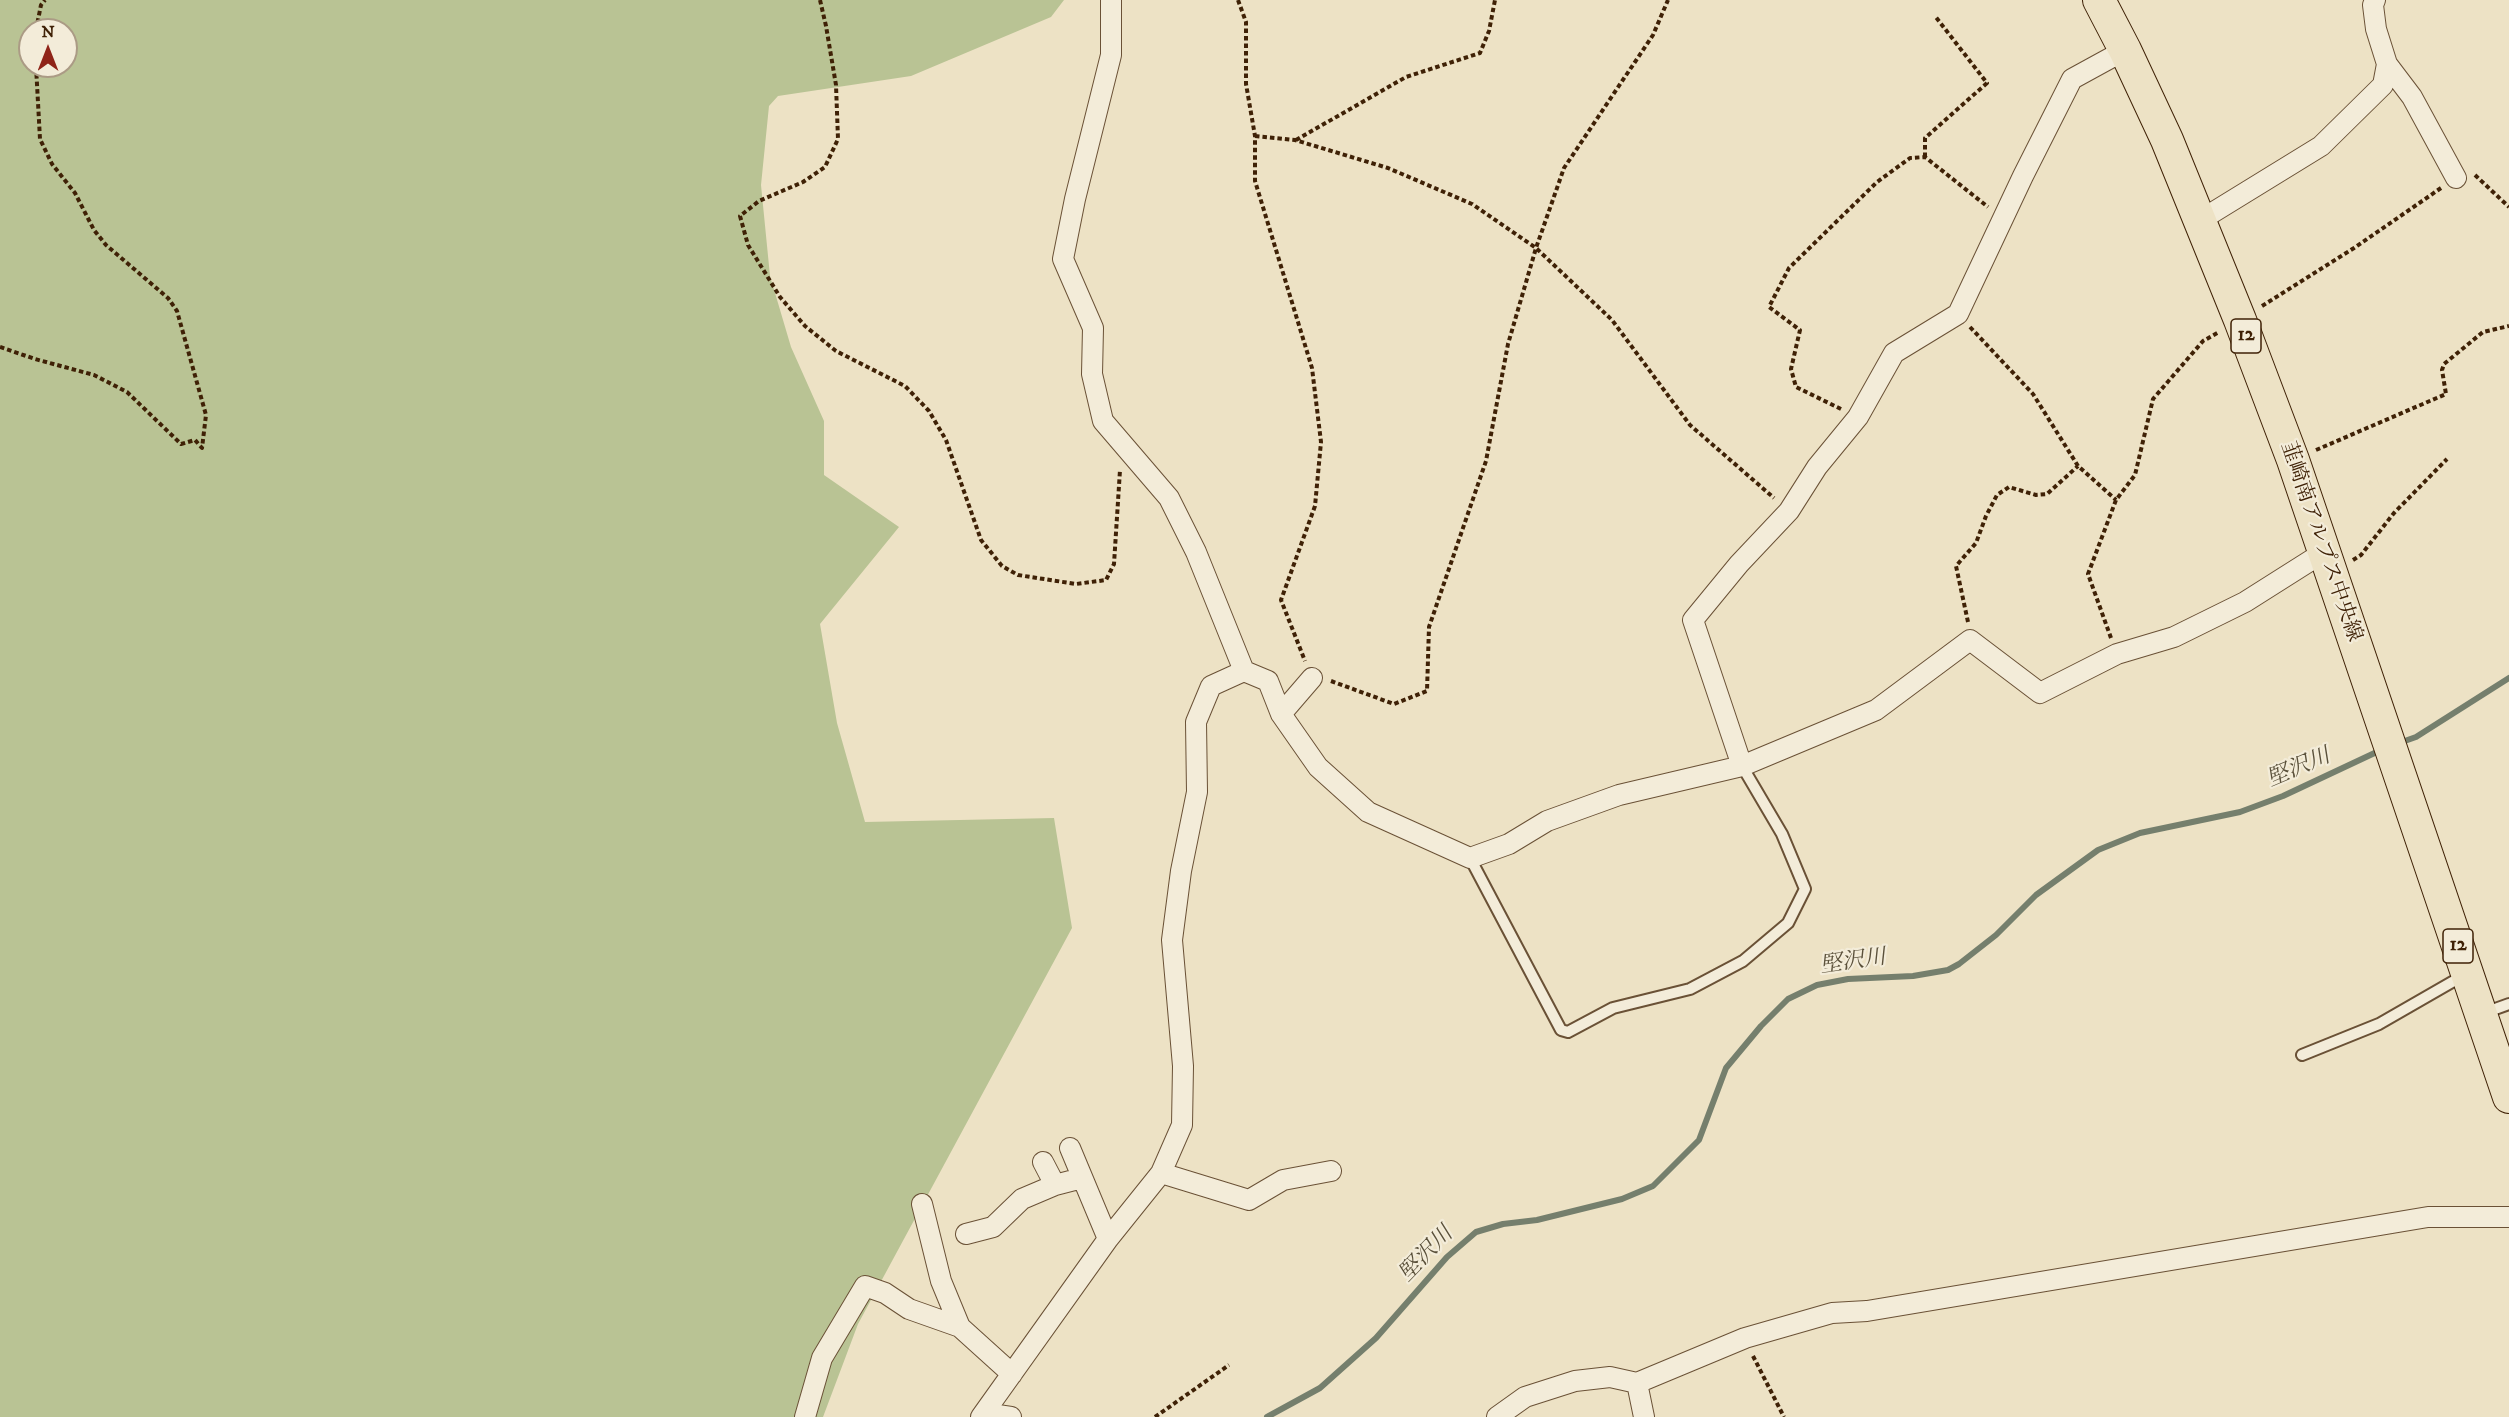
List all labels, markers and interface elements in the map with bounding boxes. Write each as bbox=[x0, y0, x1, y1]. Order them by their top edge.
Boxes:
north arrow bbox=[18, 18, 78, 78]
text: N bbox=[41, 22, 55, 42]
road number: 12 bbox=[2231, 319, 2261, 353]
street label: 韮崎南アルプス中央線 bbox=[2274, 439, 2366, 645]
water label: 堅沢川 bbox=[2263, 744, 2335, 794]
road number: 12 bbox=[2443, 929, 2473, 963]
water label: 堅沢川 bbox=[1818, 945, 1888, 981]
water label: 堅沢川 bbox=[1395, 1222, 1459, 1288]

